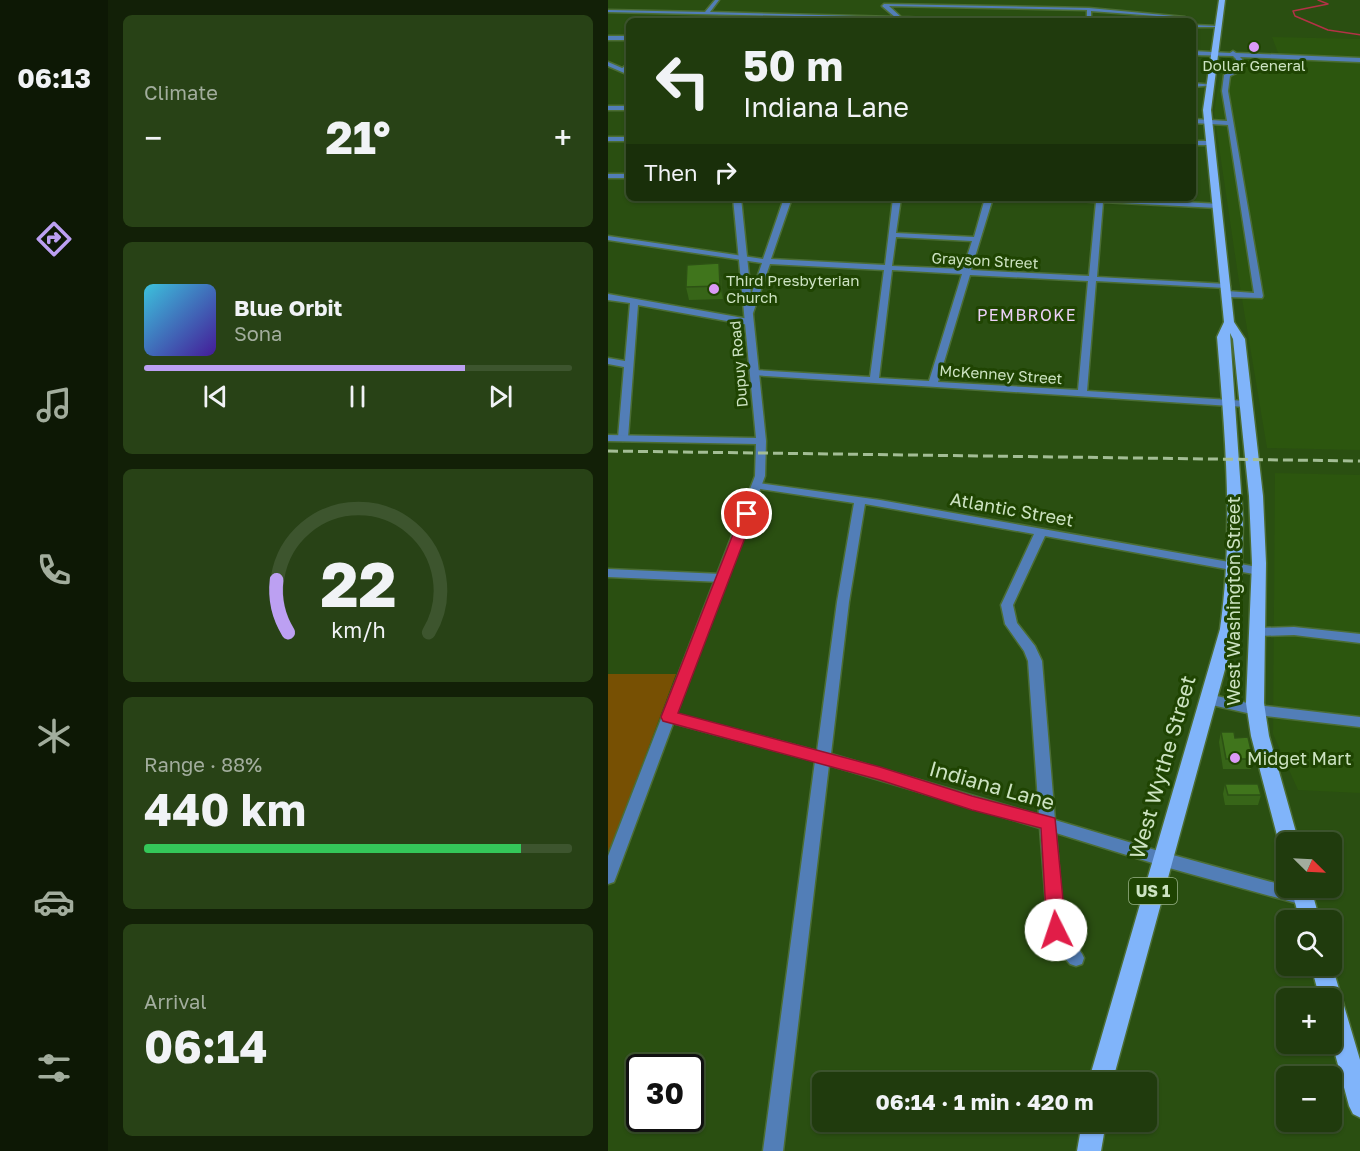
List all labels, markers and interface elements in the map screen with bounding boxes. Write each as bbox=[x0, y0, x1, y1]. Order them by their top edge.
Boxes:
text: 50 m bbox=[743, 40, 843, 90]
marker: Dollar General bbox=[1247, 40, 1261, 54]
icon: left bbox=[644, 42, 722, 120]
place label: Dollar General bbox=[1202, 56, 1306, 74]
text: 06:13 bbox=[17, 62, 91, 94]
text: Climate bbox=[144, 80, 218, 104]
text: Indiana Lane bbox=[743, 91, 909, 123]
text: 21° bbox=[325, 110, 391, 164]
text: − bbox=[144, 118, 162, 157]
text: + bbox=[554, 118, 572, 157]
icon: right bbox=[709, 156, 742, 189]
text: Then bbox=[644, 159, 697, 186]
icon: directions bbox=[33, 218, 75, 260]
street label: Grayson Street bbox=[931, 248, 1039, 272]
place label: Third Presbyterian Church bbox=[726, 271, 859, 306]
marker: Third Presbyterian Church bbox=[707, 282, 721, 296]
text: Blue Orbit bbox=[234, 294, 342, 321]
district label: PEMBROKE bbox=[977, 305, 1077, 325]
street label: Dupuy Road bbox=[725, 320, 751, 408]
text: Sona bbox=[234, 321, 282, 345]
street label: McKenney Street bbox=[939, 361, 1063, 387]
icon: previous bbox=[199, 380, 232, 413]
icon: pause bbox=[341, 380, 374, 413]
icon: next bbox=[484, 380, 517, 413]
icon: music bbox=[33, 384, 75, 426]
street label: Atlantic Street bbox=[949, 487, 1075, 531]
pin bbox=[721, 488, 772, 539]
street label: West Washington Street bbox=[1222, 496, 1244, 706]
icon: arrive bbox=[730, 497, 763, 530]
text: 22 bbox=[320, 546, 396, 621]
icon: phone bbox=[33, 549, 75, 591]
text: km/h bbox=[331, 617, 385, 643]
street label: West Wythe Street bbox=[1123, 672, 1201, 862]
icon: climate bbox=[33, 715, 75, 757]
place label: Midget Mart bbox=[1247, 747, 1352, 769]
marker: Midget Mart bbox=[1228, 751, 1242, 765]
text: Range · 88% bbox=[144, 752, 262, 776]
street label: Indiana Lane bbox=[926, 755, 1058, 815]
text: 440 km bbox=[144, 782, 306, 836]
north arrow bbox=[1276, 832, 1342, 898]
map controls bbox=[1276, 832, 1342, 1132]
road number: US 1 bbox=[1129, 878, 1177, 904]
icon: car bbox=[33, 881, 75, 923]
position arrow bbox=[1024, 898, 1088, 962]
button: search bbox=[1276, 910, 1342, 976]
button: + bbox=[1276, 988, 1342, 1054]
text: Arrival bbox=[144, 989, 207, 1013]
text: 06:14 bbox=[144, 1019, 268, 1073]
icon: filters bbox=[33, 1047, 75, 1089]
speed limit sign: 30 bbox=[626, 1054, 704, 1132]
button: − bbox=[1276, 1066, 1342, 1132]
text: 06:14 · 1 min · 420 m bbox=[875, 1088, 1094, 1115]

